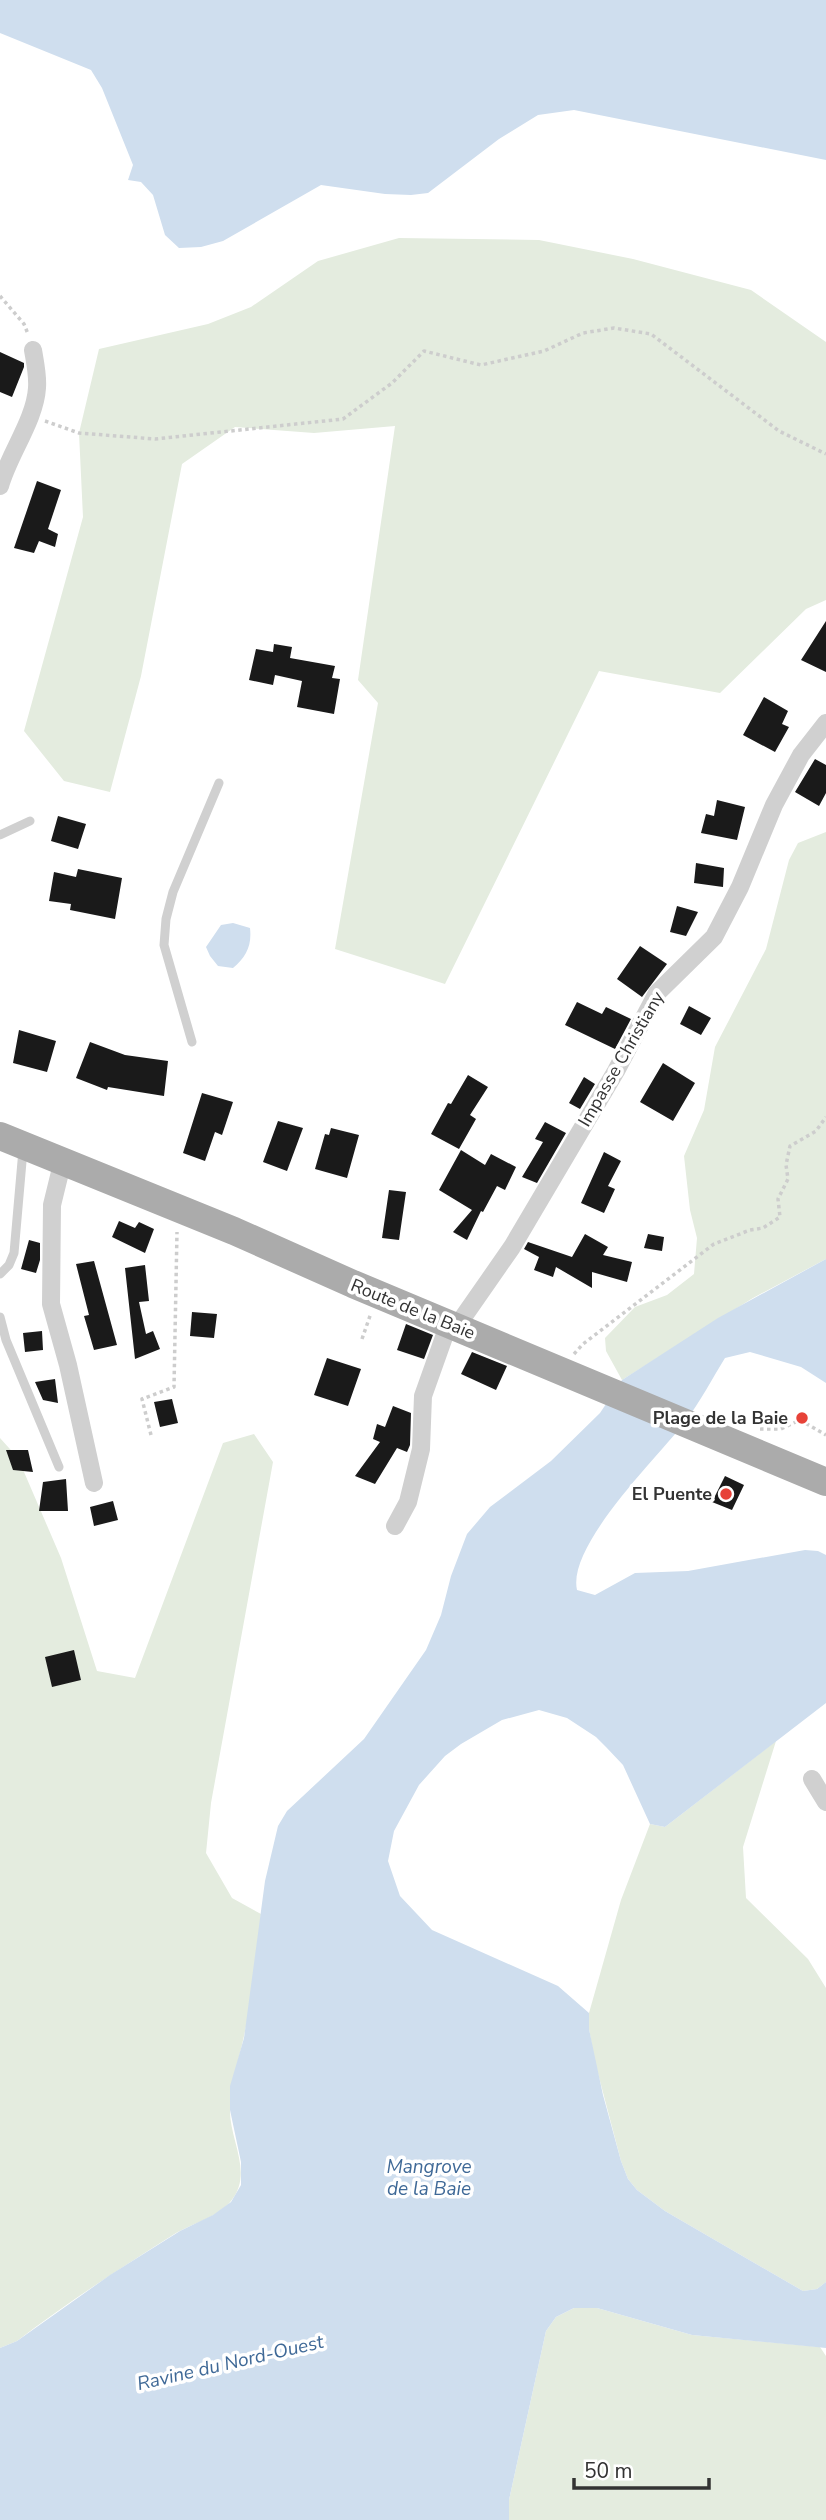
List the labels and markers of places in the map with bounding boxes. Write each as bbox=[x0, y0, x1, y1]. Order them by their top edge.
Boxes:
place label: Plage de la Baie bbox=[653, 1406, 788, 1430]
marker: Plage de la Baie bbox=[794, 1410, 810, 1426]
place label: El Puente bbox=[632, 1482, 712, 1506]
marker: El Puente bbox=[718, 1486, 734, 1502]

